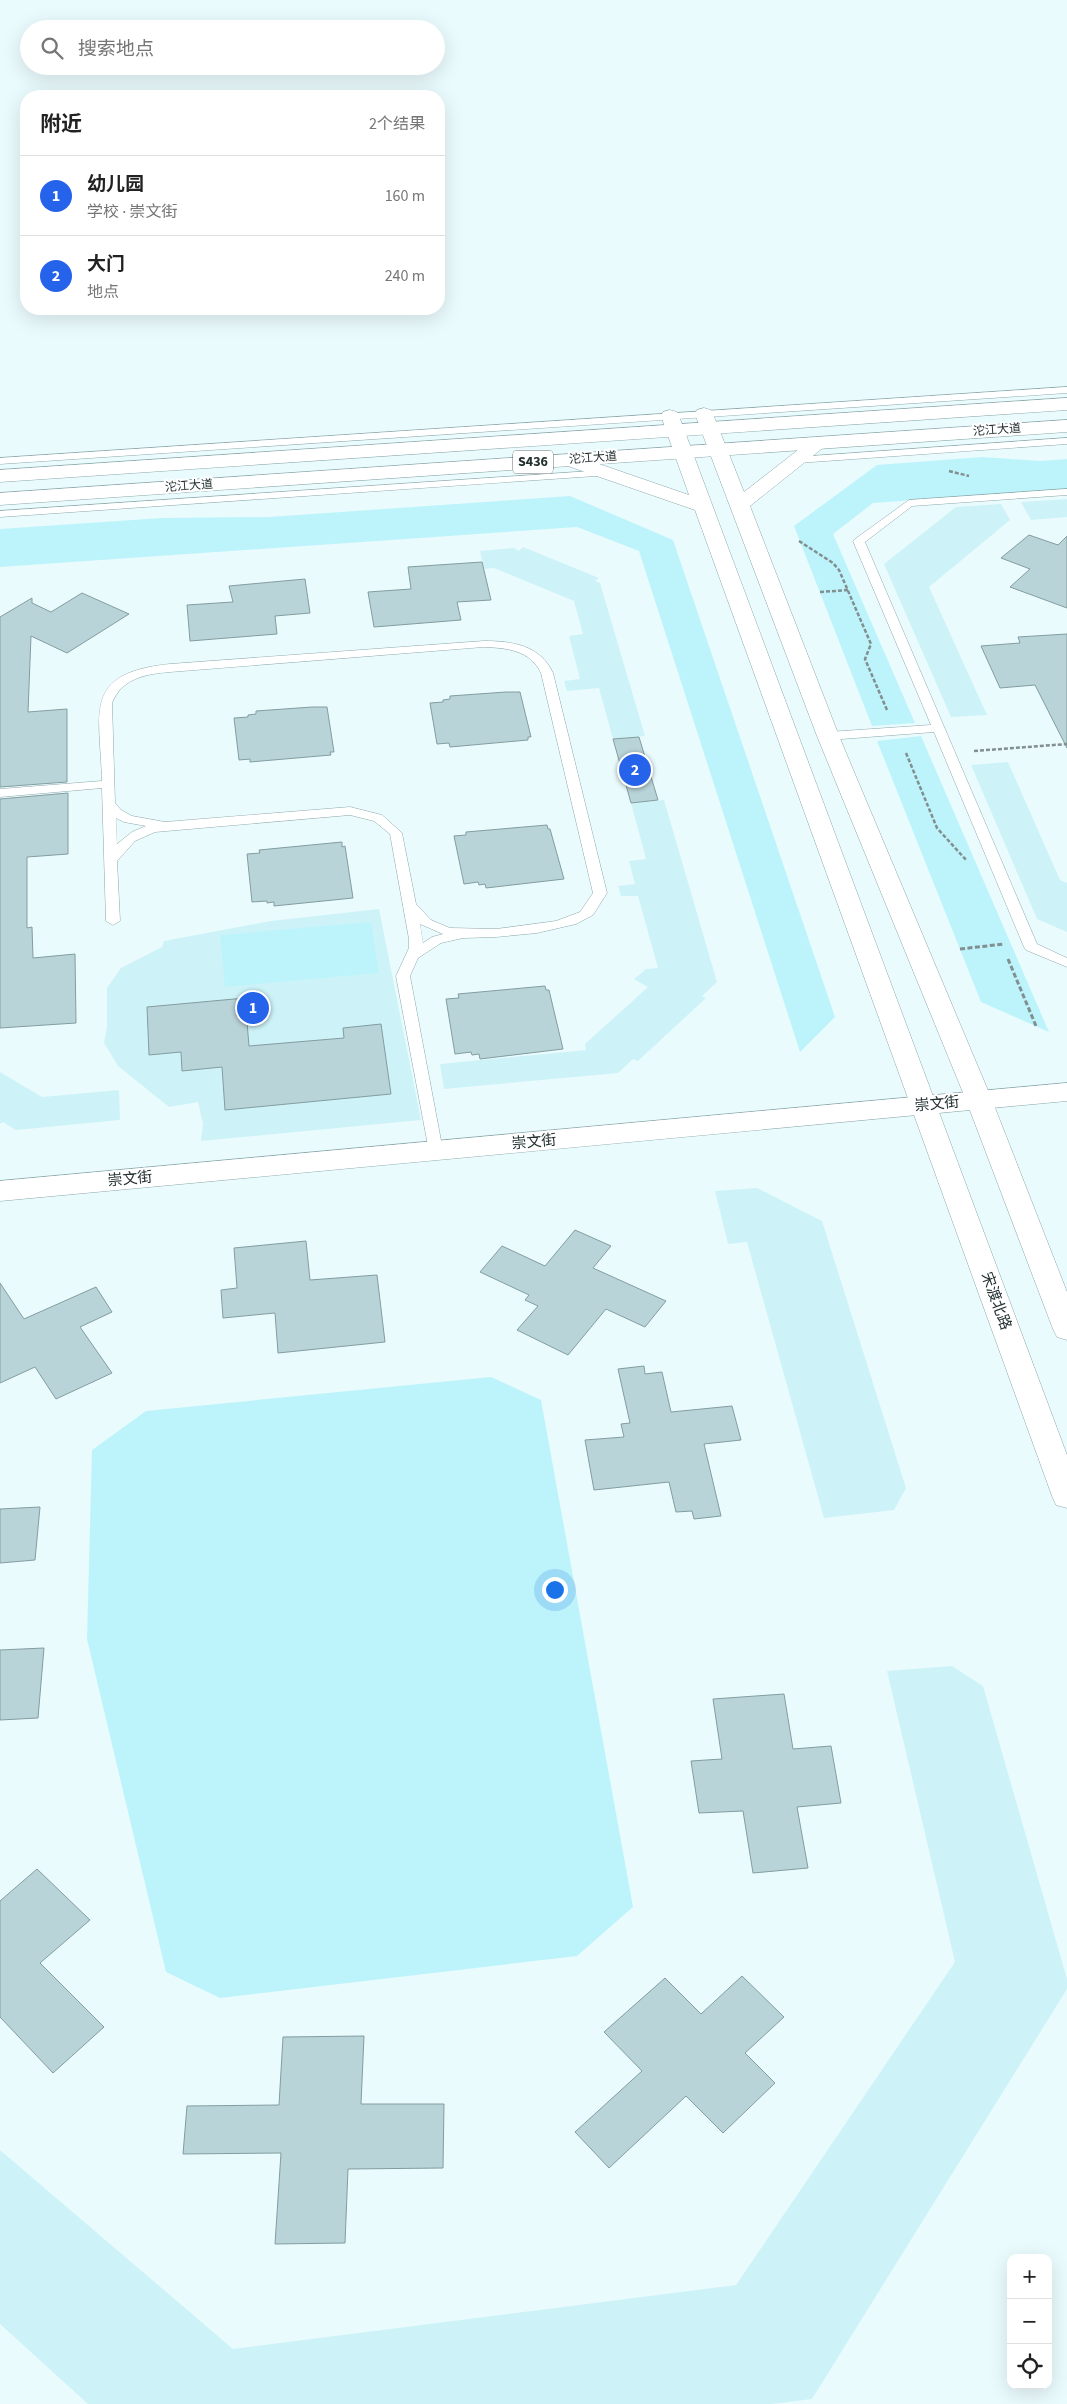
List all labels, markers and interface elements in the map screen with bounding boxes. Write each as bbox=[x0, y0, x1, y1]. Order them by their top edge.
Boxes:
search box bbox=[20, 20, 445, 75]
icon: search bbox=[38, 34, 66, 62]
text: 搜索地点 bbox=[78, 36, 154, 63]
text: 附近 bbox=[40, 109, 82, 139]
text: 2个结果 bbox=[369, 113, 425, 135]
text: 幼儿园 bbox=[87, 171, 144, 198]
text: 1 bbox=[52, 185, 60, 207]
text: 160 m bbox=[385, 185, 425, 207]
text: 学校 · 崇文街 bbox=[87, 201, 177, 223]
text: 大门 bbox=[87, 251, 125, 278]
text: 2 bbox=[52, 265, 60, 287]
text: 240 m bbox=[385, 265, 425, 287]
text: 地点 bbox=[87, 281, 119, 303]
street label: 沱江大道 bbox=[972, 420, 1022, 440]
street label: 沱江大道 bbox=[568, 448, 618, 468]
road number: S436 bbox=[513, 451, 553, 474]
street label: 沱江大道 bbox=[164, 476, 214, 496]
pin: 2 bbox=[619, 751, 651, 789]
pin: 1 bbox=[237, 989, 269, 1027]
street label: 崇文街 bbox=[914, 1092, 960, 1116]
street label: 崇文街 bbox=[511, 1130, 557, 1154]
street label: 崇文街 bbox=[107, 1167, 153, 1191]
street label: 宋渡北路 bbox=[976, 1269, 1016, 1333]
your location bbox=[542, 1577, 568, 1603]
map controls bbox=[1007, 2254, 1052, 2389]
button: + bbox=[1007, 2254, 1052, 2299]
button: − bbox=[1007, 2299, 1052, 2344]
button: locate bbox=[1007, 2344, 1052, 2389]

